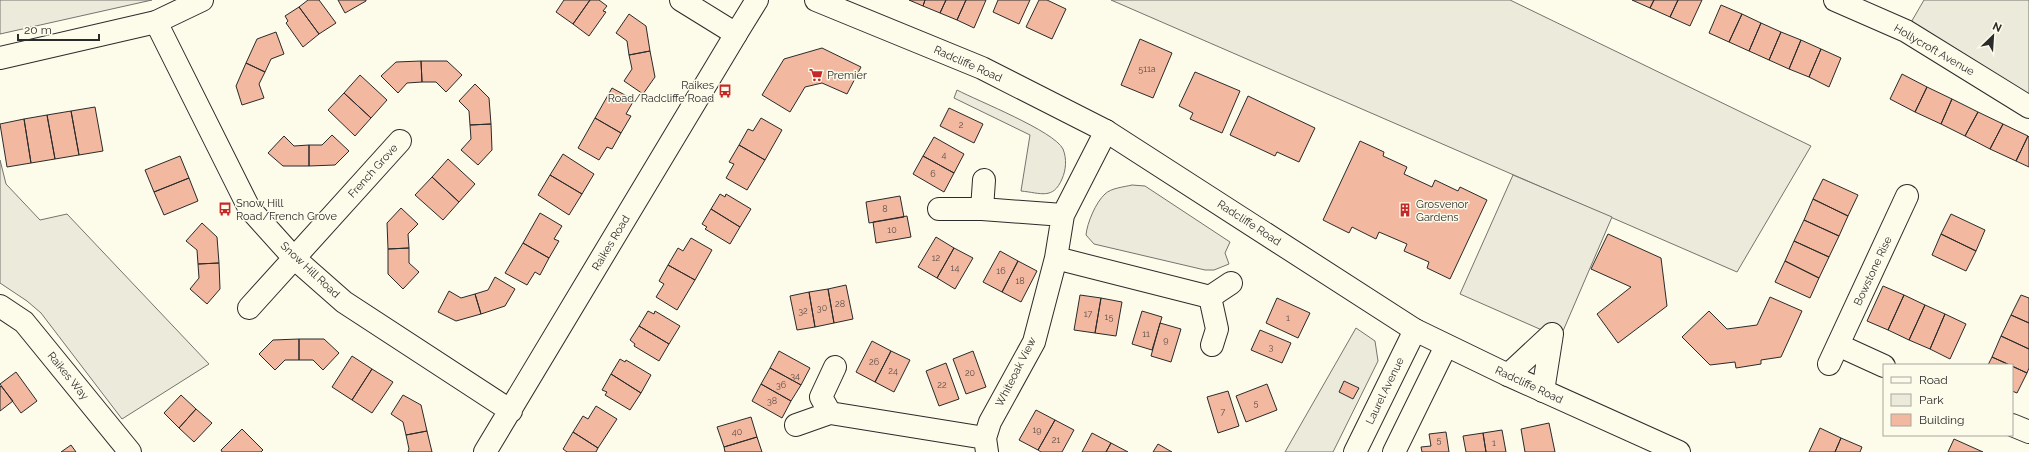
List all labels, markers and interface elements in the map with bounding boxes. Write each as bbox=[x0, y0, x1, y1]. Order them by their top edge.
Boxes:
scale bar bbox=[18, 16, 99, 42]
north arrow bbox=[1973, 16, 2013, 56]
text: N bbox=[1990, 20, 2004, 35]
street label: Hollycroft Avenue bbox=[1891, 22, 1977, 79]
text: 20 m bbox=[24, 23, 52, 37]
street label: Radcliffe Road bbox=[932, 43, 1004, 85]
house number: 511a bbox=[1138, 64, 1156, 74]
supermarket icon: Premier bbox=[808, 67, 824, 83]
place label: Premier bbox=[827, 69, 867, 82]
place label: Raikes Road/Radcliffe Road bbox=[608, 79, 714, 105]
bus stop icon: Raikes Road/Radcliffe Road bbox=[717, 83, 733, 99]
house number: 2 bbox=[959, 120, 964, 130]
street label: French Grove bbox=[345, 141, 401, 201]
house number: 4 bbox=[942, 150, 947, 160]
house number: 6 bbox=[930, 169, 936, 179]
place label: Snow Hill Road/French Grove bbox=[236, 197, 337, 223]
street label: Radcliffe Road bbox=[1215, 198, 1283, 248]
place label: Grosvenor Gardens bbox=[1416, 198, 1468, 224]
bus stop icon: Snow Hill Road/French Grove bbox=[217, 201, 233, 217]
building icon: Grosvenor Gardens bbox=[1397, 202, 1413, 218]
house number: 8 bbox=[882, 204, 888, 214]
street label: Raikes Road bbox=[589, 213, 633, 273]
house number: 10 bbox=[887, 225, 897, 235]
street label: Bowstone Rise bbox=[1851, 234, 1895, 308]
street label: Snow Hill Road bbox=[278, 239, 342, 301]
house number: 12 bbox=[932, 253, 941, 263]
house number: 14 bbox=[951, 263, 959, 273]
house number: 16 bbox=[996, 266, 1006, 276]
house number: 18 bbox=[1015, 276, 1025, 286]
house number: 28 bbox=[835, 299, 845, 309]
house number: 30 bbox=[817, 303, 828, 313]
house number: 32 bbox=[798, 306, 808, 316]
house number: 17 bbox=[1084, 309, 1092, 319]
house number: 15 bbox=[1105, 312, 1113, 322]
house number: 1 bbox=[1286, 313, 1290, 323]
house number: 11 bbox=[1142, 329, 1150, 339]
street label: Whiteoak View bbox=[993, 335, 1039, 409]
house number: 9 bbox=[1163, 335, 1169, 345]
house number: 3 bbox=[1269, 342, 1274, 352]
street label: Raikes Way bbox=[45, 349, 91, 403]
street label: Laurel Avenue bbox=[1363, 355, 1407, 427]
house number: 26 bbox=[869, 357, 880, 367]
street label: Radcliffe Road bbox=[1493, 364, 1565, 406]
legend bbox=[1883, 364, 2013, 436]
house number: 24 bbox=[888, 366, 898, 376]
house number: 20 bbox=[965, 368, 976, 378]
house number: 34 bbox=[790, 371, 800, 381]
text: Road bbox=[1919, 373, 1948, 387]
house number: 36 bbox=[776, 380, 787, 390]
house number: 22 bbox=[937, 380, 947, 390]
text: Park bbox=[1919, 393, 1944, 407]
house number: 38 bbox=[767, 396, 777, 406]
house number: 5 bbox=[1254, 398, 1259, 408]
house number: 7 bbox=[1221, 407, 1226, 417]
text: Building bbox=[1919, 413, 1965, 427]
house number: 19 bbox=[1032, 425, 1042, 435]
house number: 40 bbox=[732, 427, 743, 437]
house number: 21 bbox=[1052, 435, 1060, 445]
house number: 5 bbox=[1437, 435, 1442, 445]
house number: 1 bbox=[1492, 438, 1496, 448]

